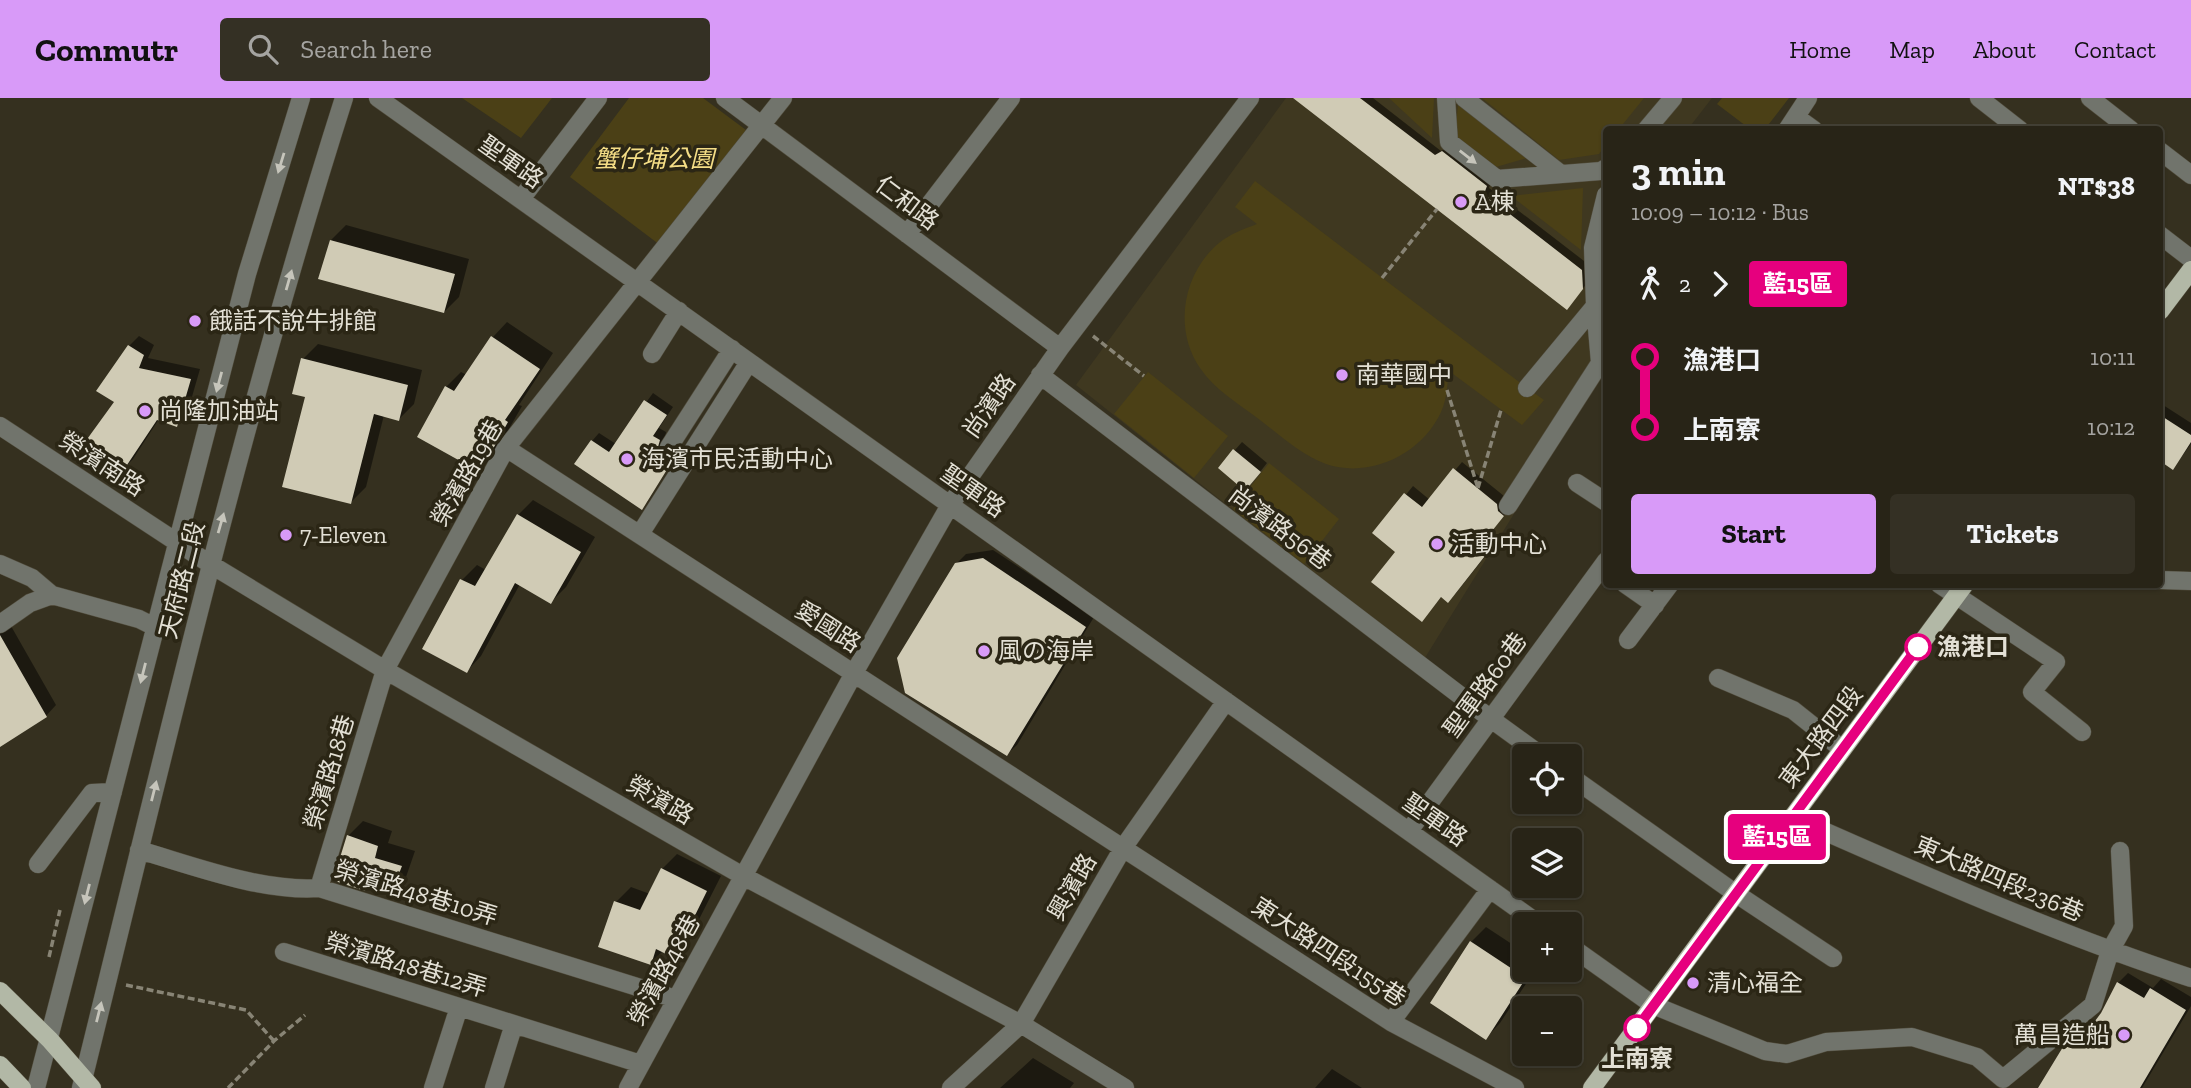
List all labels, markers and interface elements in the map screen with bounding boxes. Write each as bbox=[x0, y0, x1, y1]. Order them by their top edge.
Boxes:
search box bbox=[220, 18, 710, 81]
text: Commutr bbox=[35, 30, 178, 69]
icon: search bbox=[244, 30, 282, 68]
text: Search here bbox=[300, 33, 432, 65]
text: Home bbox=[1789, 35, 1851, 64]
text: Map bbox=[1889, 35, 1935, 64]
text: About bbox=[1973, 35, 2036, 64]
text: Contact bbox=[2074, 35, 2156, 64]
street label: 聖軍路 bbox=[473, 129, 549, 194]
park label: 蟹仔埔公園 bbox=[594, 144, 717, 173]
one-way arrow bbox=[1459, 149, 1477, 164]
text: 3 min bbox=[1631, 149, 1726, 195]
one-way arrow bbox=[276, 153, 286, 174]
street label: 仁和路 bbox=[870, 169, 945, 236]
text: NT$38 bbox=[2058, 170, 2135, 202]
place label: A棟 bbox=[1475, 187, 1515, 216]
marker: A棟 bbox=[1453, 194, 1469, 210]
text: 10:09 – 10:12 · Bus bbox=[1631, 198, 1809, 226]
icon: walk bbox=[1631, 265, 1669, 303]
icon: forward bbox=[1701, 265, 1739, 303]
one-way arrow bbox=[284, 269, 295, 291]
text: 藍15區 bbox=[1763, 269, 1833, 298]
text: 2 bbox=[1679, 270, 1691, 298]
place label: 餓話不說牛排館 bbox=[209, 306, 377, 335]
marker: 餓話不說牛排館 bbox=[187, 313, 203, 329]
text: 10:11 bbox=[2090, 343, 2135, 371]
text: 漁港口 bbox=[1683, 344, 1761, 376]
place label: 南華國中 bbox=[1356, 360, 1452, 389]
marker: 南華國中 bbox=[1334, 367, 1350, 383]
street label: 尚濱路 bbox=[956, 368, 1021, 444]
one-way arrow bbox=[213, 371, 224, 393]
place label: 尚隆加油站 bbox=[159, 396, 279, 425]
marker: 尚隆加油站 bbox=[137, 403, 153, 419]
text: 10:12 bbox=[2087, 413, 2135, 441]
street label: 榮濱路19巷 bbox=[425, 414, 509, 531]
text: 上南寮 bbox=[1683, 414, 1761, 446]
street label: 榮濱南路 bbox=[54, 425, 150, 502]
place label: 海濱市民活動中心 bbox=[641, 444, 833, 473]
marker: 海濱市民活動中心 bbox=[619, 451, 635, 467]
street label: 聖軍路 bbox=[935, 458, 1011, 523]
street label: 尚濱路56巷 bbox=[1223, 480, 1337, 576]
button: Start bbox=[1631, 494, 1876, 574]
button: Tickets bbox=[1890, 494, 2135, 574]
one-way arrow bbox=[217, 512, 227, 533]
street label: 天府路二段 bbox=[153, 518, 210, 642]
place label: 7-Eleven bbox=[300, 520, 387, 549]
marker: 7-Eleven bbox=[278, 527, 294, 543]
place label: 活動中心 bbox=[1451, 529, 1547, 558]
marker: 活動中心 bbox=[1429, 536, 1445, 552]
street label: 愛國路 bbox=[790, 595, 866, 658]
street label: 聖軍路60巷 bbox=[1437, 627, 1532, 743]
place label: 漁港口 bbox=[1937, 632, 2009, 661]
marker: 漁港口 bbox=[1905, 634, 1931, 660]
place label: 風の海岸 bbox=[998, 636, 1094, 665]
marker: 風の海岸 bbox=[976, 643, 992, 659]
one-way arrow bbox=[137, 662, 148, 684]
street label: 東大路四段 bbox=[1773, 680, 1868, 793]
street label: 榮濱路18巷 bbox=[297, 711, 360, 833]
map controls bbox=[1512, 744, 1582, 1066]
button: locate bbox=[1512, 744, 1582, 814]
street label: 榮濱路 bbox=[622, 769, 699, 830]
one-way arrow bbox=[149, 780, 160, 802]
street label: 聖軍路 bbox=[1397, 787, 1473, 852]
line badge: 藍15區 bbox=[1728, 814, 1826, 860]
text: 藍15區 bbox=[1742, 822, 1812, 851]
button: layers bbox=[1512, 828, 1582, 898]
street label: 東大路四段236巷 bbox=[1910, 830, 2088, 927]
street label: 興濱路 bbox=[1041, 848, 1102, 925]
street label: 榮濱路48巷10弄 bbox=[331, 854, 501, 931]
one-way arrow bbox=[81, 883, 92, 905]
street label: 東大路四段155巷 bbox=[1247, 891, 1412, 1012]
street label: 榮濱路48巷 bbox=[621, 909, 706, 1030]
button: + bbox=[1512, 912, 1582, 982]
street label: 榮濱路48巷12弄 bbox=[322, 926, 490, 1003]
place label: 清心福全 bbox=[1707, 968, 1803, 997]
marker: 清心福全 bbox=[1685, 975, 1701, 991]
button: − bbox=[1512, 996, 1582, 1066]
one-way arrow bbox=[94, 1001, 105, 1023]
marker: 上南寮 bbox=[1624, 1015, 1650, 1041]
place label: 萬昌造船 bbox=[2014, 1020, 2110, 1049]
marker: 萬昌造船 bbox=[2116, 1027, 2132, 1043]
place label: 上南寮 bbox=[1601, 1044, 1673, 1073]

